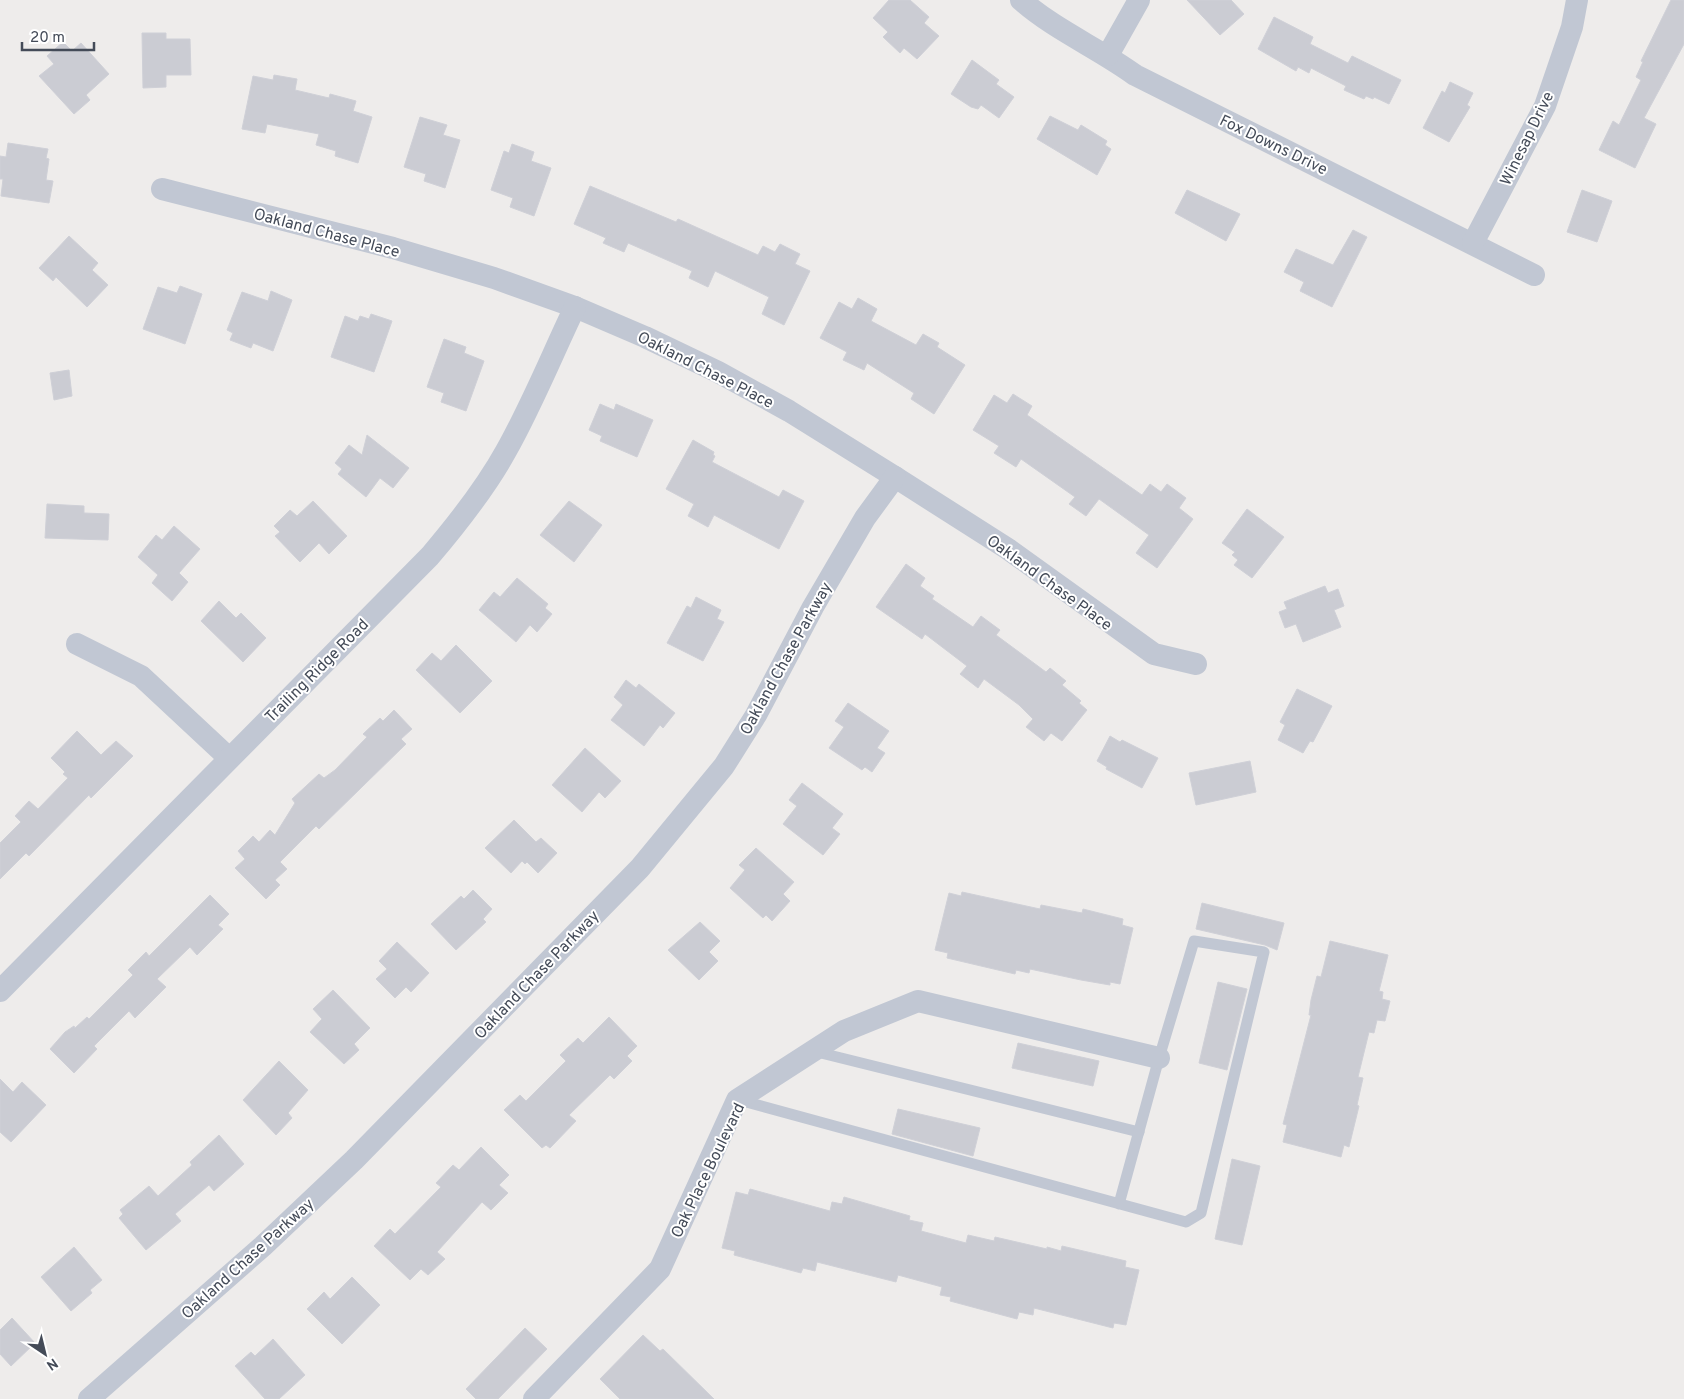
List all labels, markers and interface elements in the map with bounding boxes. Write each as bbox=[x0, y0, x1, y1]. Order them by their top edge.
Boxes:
scale bar bbox=[22, 20, 95, 52]
text: 20 m bbox=[30, 29, 65, 48]
street label: Winesap Drive bbox=[1496, 89, 1559, 189]
street label: Fox Downs Drive bbox=[1216, 111, 1330, 181]
street label: Oakland Chase Place bbox=[251, 205, 402, 263]
street label: Oakland Chase Place bbox=[634, 328, 777, 414]
street label: Oakland Chase Place bbox=[982, 531, 1116, 636]
street label: Oakland Chase Parkway bbox=[736, 579, 837, 739]
street label: Trailing Ridge Road bbox=[261, 615, 373, 727]
street label: Oakland Chase Parkway bbox=[471, 907, 604, 1044]
street label: Oak Place Boulevard bbox=[667, 1100, 750, 1242]
street label: Oakland Chase Parkway bbox=[178, 1195, 319, 1324]
north arrow bbox=[20, 1329, 70, 1379]
text: N bbox=[43, 1354, 61, 1373]

